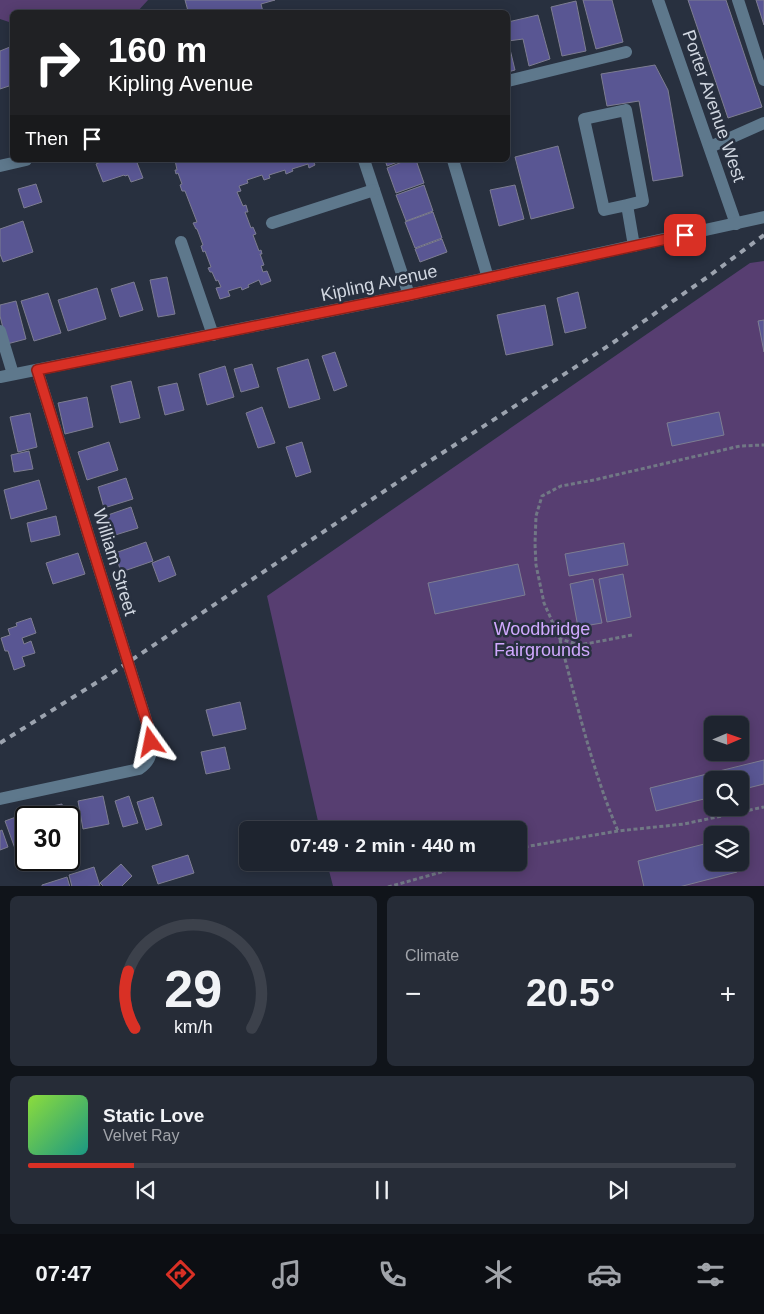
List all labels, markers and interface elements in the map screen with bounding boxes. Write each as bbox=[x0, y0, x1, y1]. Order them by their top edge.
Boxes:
street label: Porter Avenue West bbox=[679, 27, 749, 185]
icon: right bbox=[25, 30, 90, 95]
text: 160 m bbox=[108, 30, 207, 69]
text: Kipling Avenue bbox=[108, 71, 253, 96]
icon: arrive bbox=[78, 125, 106, 153]
text: Then bbox=[25, 128, 68, 149]
pin bbox=[664, 214, 706, 256]
icon: arrive bbox=[671, 221, 699, 249]
street label: Kipling Avenue bbox=[319, 261, 439, 305]
street label: William Street bbox=[89, 506, 141, 618]
park label: Woodbridge Fairgrounds bbox=[494, 619, 590, 660]
position arrow bbox=[124, 715, 176, 767]
north arrow bbox=[704, 716, 749, 761]
map controls bbox=[704, 716, 749, 871]
button: search bbox=[704, 771, 749, 816]
speed limit sign: 30 bbox=[15, 806, 80, 871]
button: layers bbox=[704, 826, 749, 871]
text: 07:49 · 2 min · 440 m bbox=[290, 835, 476, 856]
text: Climate bbox=[405, 947, 459, 964]
text: 29 bbox=[165, 960, 222, 1018]
text: 20.5° bbox=[526, 972, 615, 1014]
text: − bbox=[405, 978, 421, 1009]
text: + bbox=[720, 978, 736, 1009]
text: km/h bbox=[174, 1017, 213, 1037]
text: Static Love bbox=[103, 1105, 204, 1126]
text: Velvet Ray bbox=[103, 1127, 179, 1144]
icon: previous bbox=[132, 1176, 160, 1204]
icon: pause bbox=[368, 1176, 396, 1204]
icon: next bbox=[604, 1176, 632, 1204]
icon: directions bbox=[163, 1257, 198, 1292]
icon: music bbox=[269, 1257, 304, 1292]
icon: phone bbox=[375, 1257, 410, 1292]
icon: climate bbox=[481, 1257, 516, 1292]
icon: car bbox=[587, 1257, 622, 1292]
icon: filters bbox=[693, 1257, 728, 1292]
text: 07:47 bbox=[36, 1261, 92, 1286]

